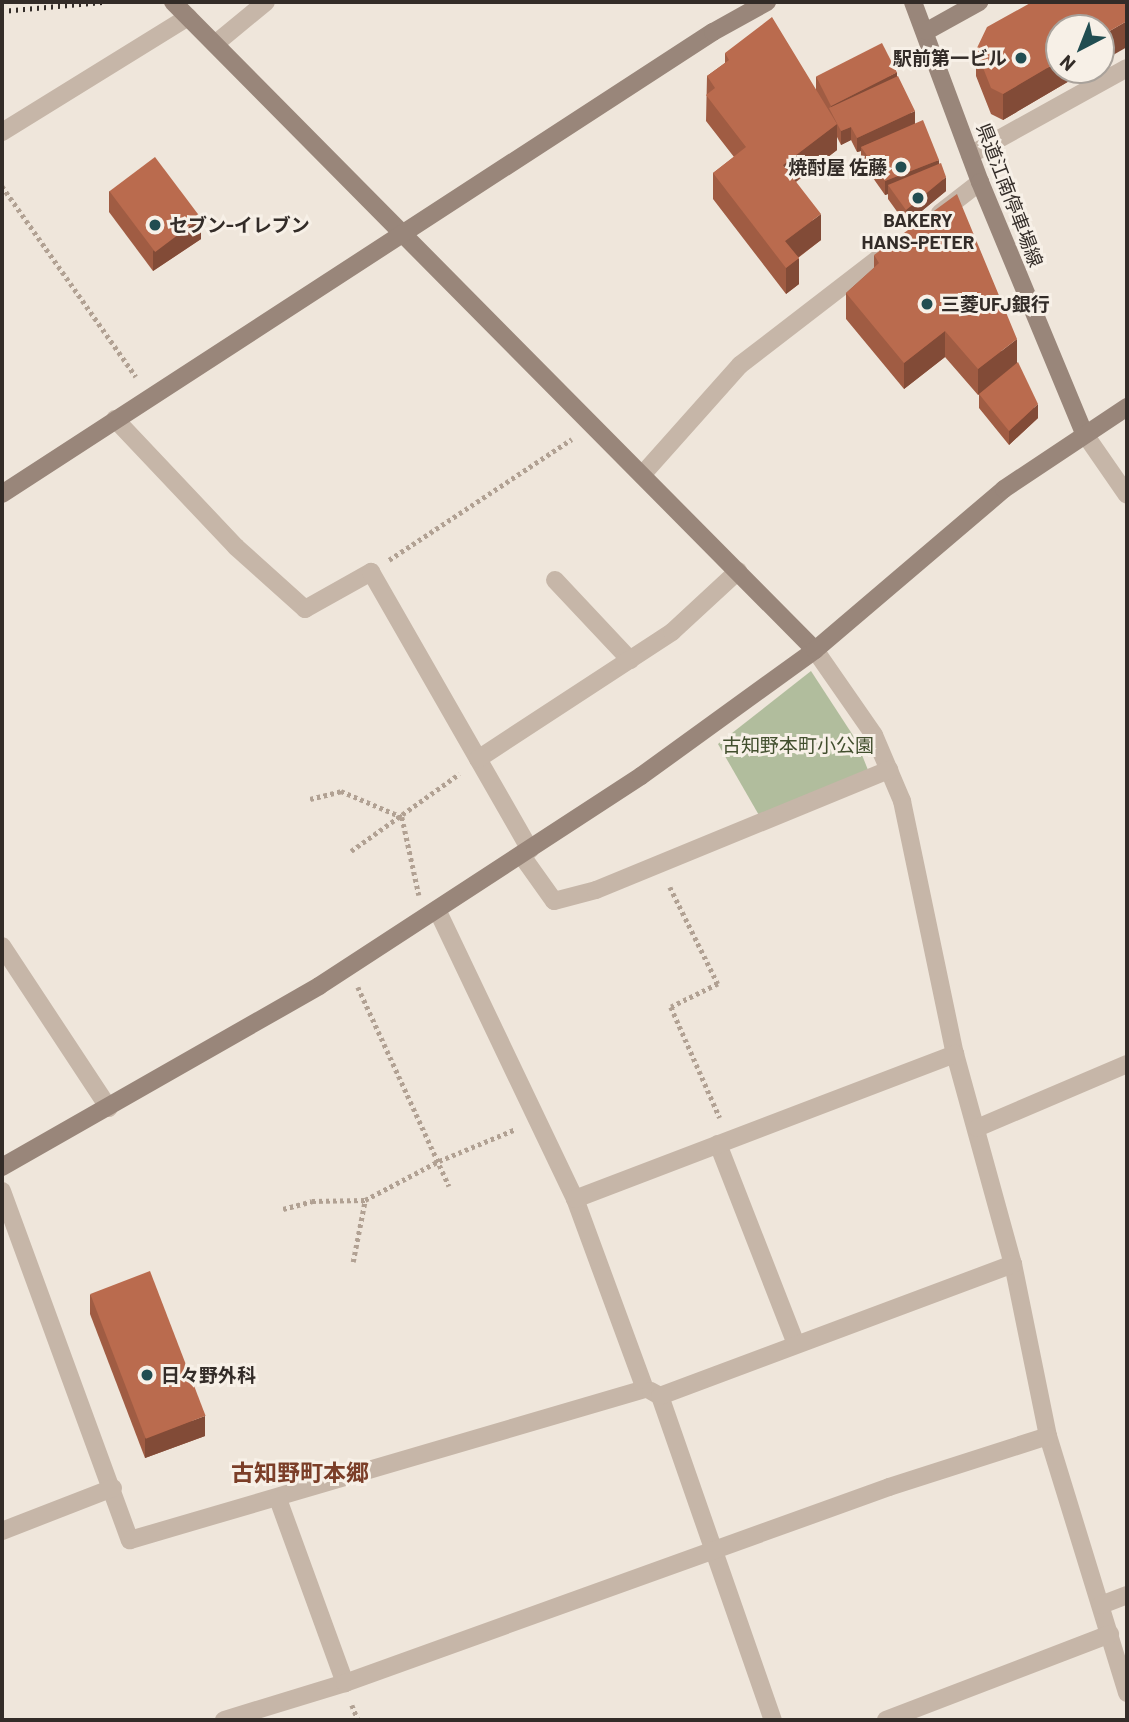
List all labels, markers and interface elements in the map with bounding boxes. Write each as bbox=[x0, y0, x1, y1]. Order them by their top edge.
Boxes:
north arrow bbox=[1045, 14, 1115, 84]
place label: 駅前第一ビル bbox=[893, 47, 1007, 69]
marker: 駅前第一ビル bbox=[1013, 50, 1029, 66]
text: N bbox=[1055, 51, 1079, 76]
street label: 県道江南停車場線 bbox=[972, 120, 1048, 270]
place label: 焼酎屋 佐藤 bbox=[788, 156, 887, 178]
marker: 焼酎屋 佐藤 bbox=[893, 159, 909, 175]
marker: BAKERY HANS-PETER bbox=[910, 190, 926, 206]
place label: BAKERY HANS-PETER bbox=[862, 209, 974, 253]
place label: セブン-イレブン bbox=[169, 214, 310, 236]
marker: セブン-イレブン bbox=[147, 217, 163, 233]
place label: 三菱UFJ銀行 bbox=[941, 293, 1049, 315]
marker: 三菱UFJ銀行 bbox=[919, 296, 935, 312]
park label: 古知野本町小公園 bbox=[722, 734, 874, 756]
place label: 日々野外科 bbox=[161, 1364, 256, 1386]
marker: 日々野外科 bbox=[139, 1367, 155, 1383]
district label: 古知野町本郷 bbox=[231, 1458, 369, 1486]

